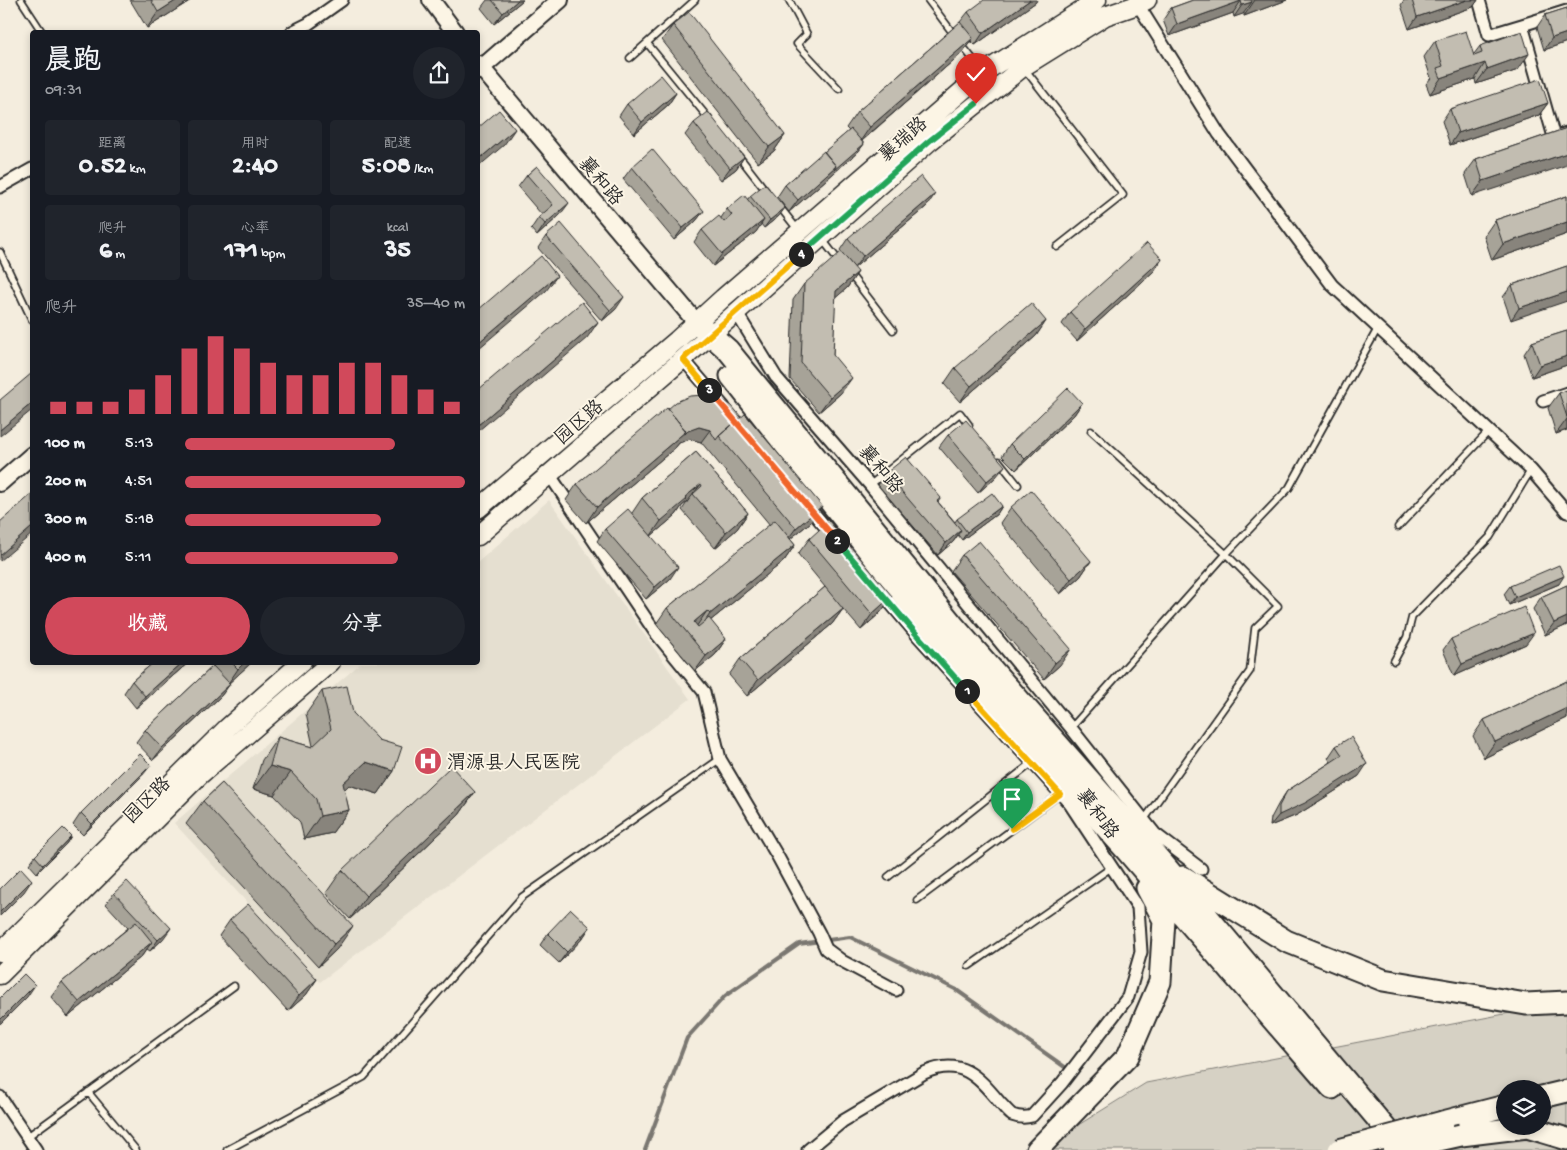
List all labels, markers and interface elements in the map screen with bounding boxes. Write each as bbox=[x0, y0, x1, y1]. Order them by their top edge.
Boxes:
text: 晨跑 bbox=[45, 46, 101, 79]
button: share bbox=[413, 47, 465, 99]
pin bbox=[955, 53, 997, 104]
icon: check bbox=[962, 60, 990, 88]
text: 09:31 bbox=[45, 82, 82, 101]
street label: 襄瑞路 bbox=[875, 113, 933, 168]
text: 距离 bbox=[98, 136, 126, 153]
text: 用时 bbox=[241, 136, 269, 153]
text: 配速 bbox=[384, 136, 412, 153]
street label: 襄和路 bbox=[572, 152, 627, 211]
text: 0.52 bbox=[79, 153, 126, 182]
text: 2:40 bbox=[232, 153, 278, 182]
text: 5:08 bbox=[362, 153, 411, 182]
text: km bbox=[126, 161, 146, 178]
text: /km bbox=[411, 161, 434, 178]
text: kcal bbox=[387, 220, 409, 237]
text: 爬升 bbox=[98, 221, 126, 238]
text: 心率 bbox=[241, 221, 269, 238]
text: 35 bbox=[385, 237, 411, 266]
text: 6 bbox=[99, 238, 112, 267]
text: 171 bbox=[225, 238, 258, 267]
pin: 4 bbox=[788, 242, 814, 266]
text: m bbox=[112, 246, 125, 263]
text: bpm bbox=[258, 246, 285, 263]
text: 4 bbox=[798, 246, 805, 263]
text: 35–40 m bbox=[407, 295, 465, 314]
text: 爬升 bbox=[45, 300, 77, 319]
pin: 3 bbox=[696, 378, 722, 402]
text: 3 bbox=[706, 382, 713, 399]
street label: 园区路 bbox=[551, 396, 609, 451]
text: 100 m bbox=[45, 435, 85, 454]
text: 5:13 bbox=[125, 435, 153, 454]
street label: 襄和路 bbox=[852, 440, 907, 499]
text: 200 m bbox=[45, 473, 86, 492]
text: 4:51 bbox=[125, 473, 152, 492]
text: 300 m bbox=[45, 511, 87, 530]
text: 5:18 bbox=[125, 511, 154, 530]
pin: 2 bbox=[824, 528, 850, 554]
text: 2 bbox=[834, 533, 841, 550]
text: 400 m bbox=[45, 549, 86, 568]
text: 5:11 bbox=[125, 549, 151, 568]
button: 收藏 bbox=[45, 597, 250, 655]
button: 分享 bbox=[260, 597, 465, 655]
pin: 1 bbox=[954, 678, 980, 704]
text: 1 bbox=[965, 683, 970, 700]
hospital icon: 渭源县人民医院 bbox=[413, 746, 443, 776]
place label: 渭源县人民医院 bbox=[447, 753, 580, 776]
street label: 园区路 bbox=[119, 772, 177, 830]
pin bbox=[991, 778, 1033, 829]
icon: arrive bbox=[998, 785, 1026, 813]
street label: 襄和路 bbox=[1070, 785, 1123, 845]
map controls bbox=[1496, 1080, 1551, 1135]
button: layers bbox=[1496, 1080, 1551, 1135]

